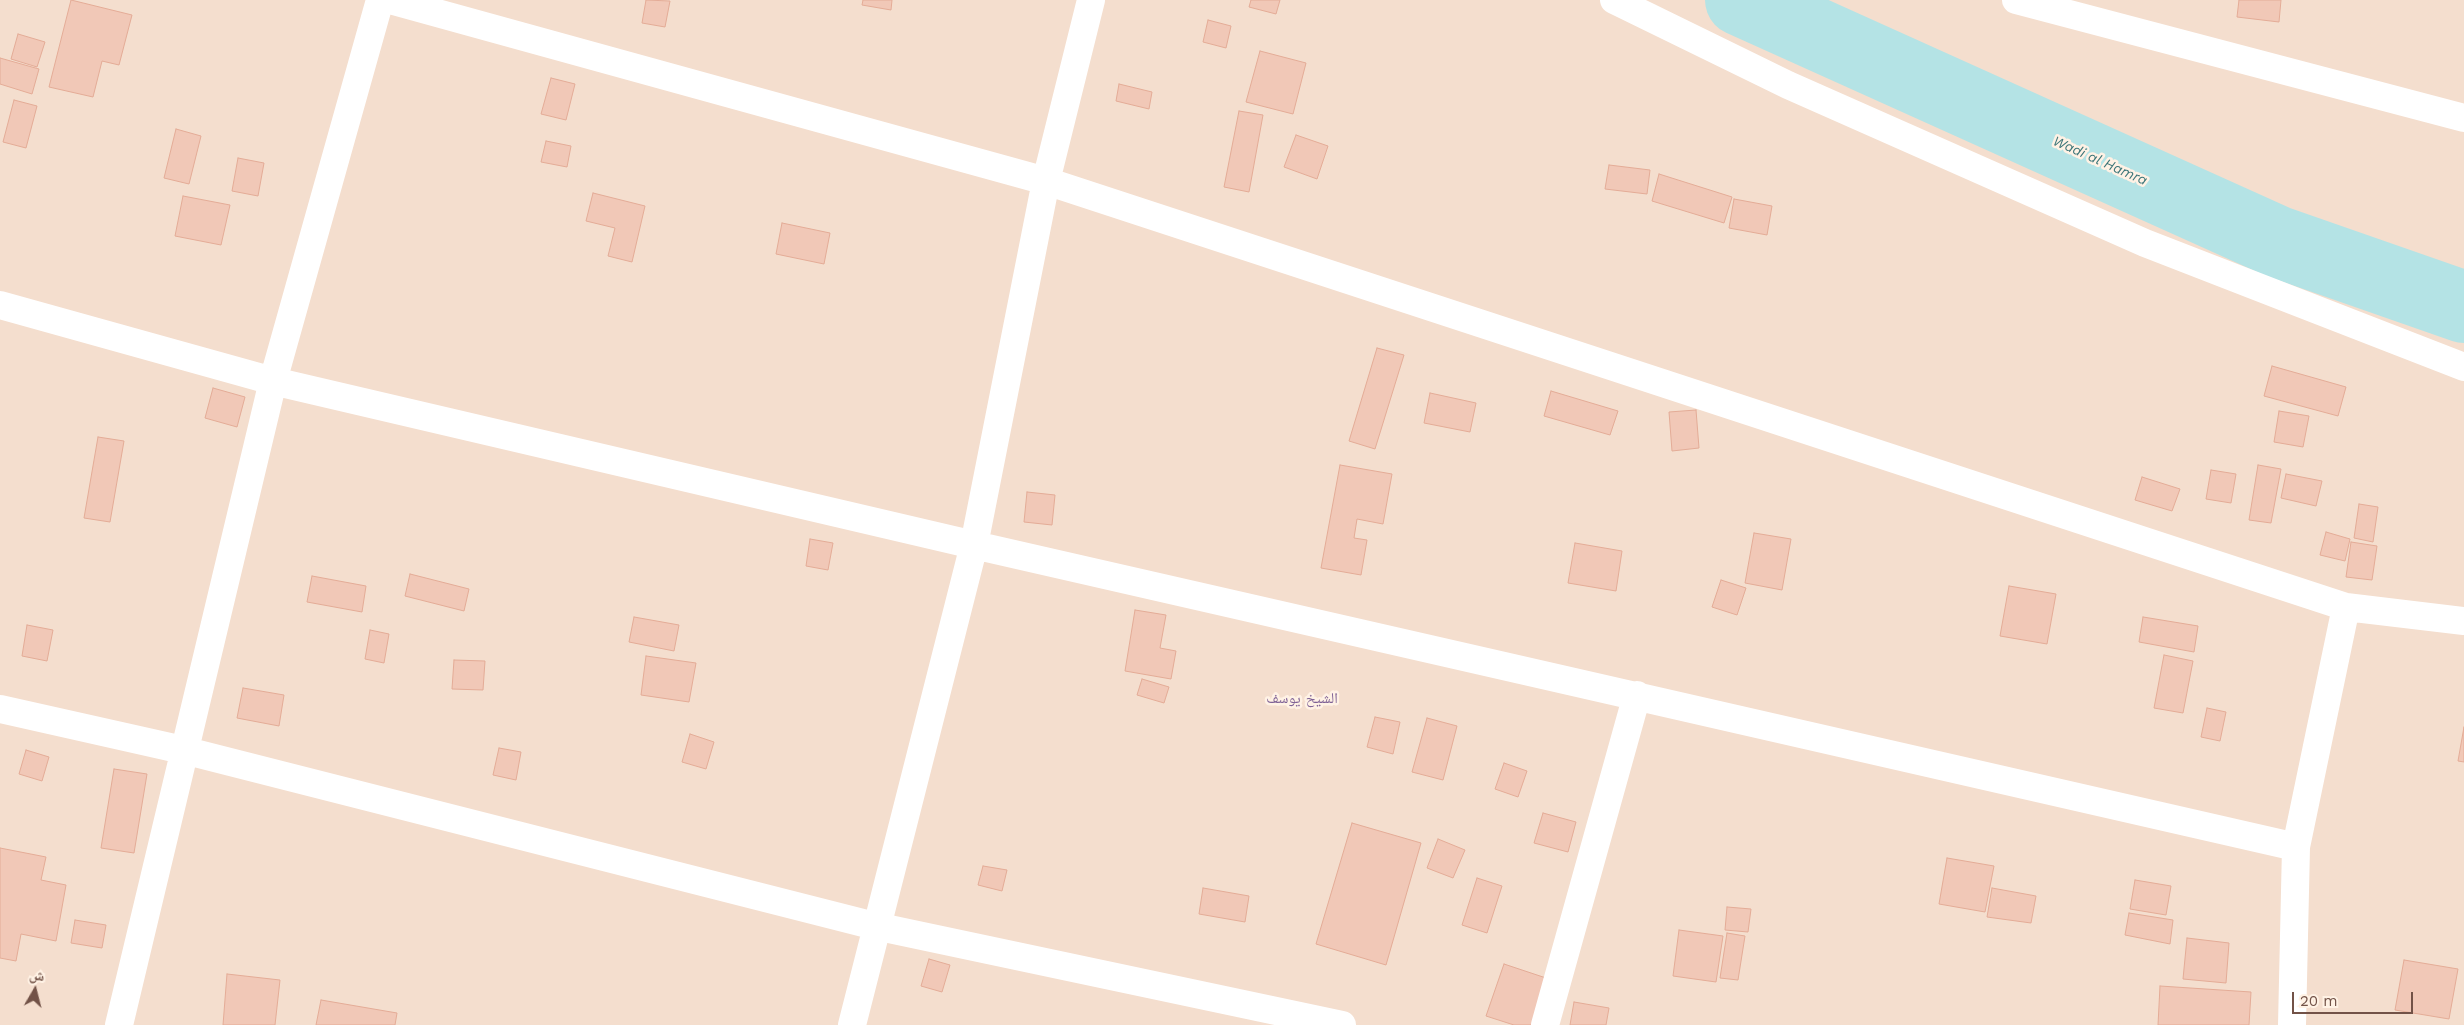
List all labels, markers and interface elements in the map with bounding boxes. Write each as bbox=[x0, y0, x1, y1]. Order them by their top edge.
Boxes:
water label: Wadi al Hamra bbox=[2050, 133, 2150, 189]
district label: الشيخ يوسف bbox=[1266, 690, 1338, 708]
north arrow bbox=[10, 965, 60, 1015]
text: ش bbox=[29, 966, 46, 984]
scale bar bbox=[2294, 982, 2415, 1014]
text: 20 m bbox=[2300, 992, 2338, 1010]

